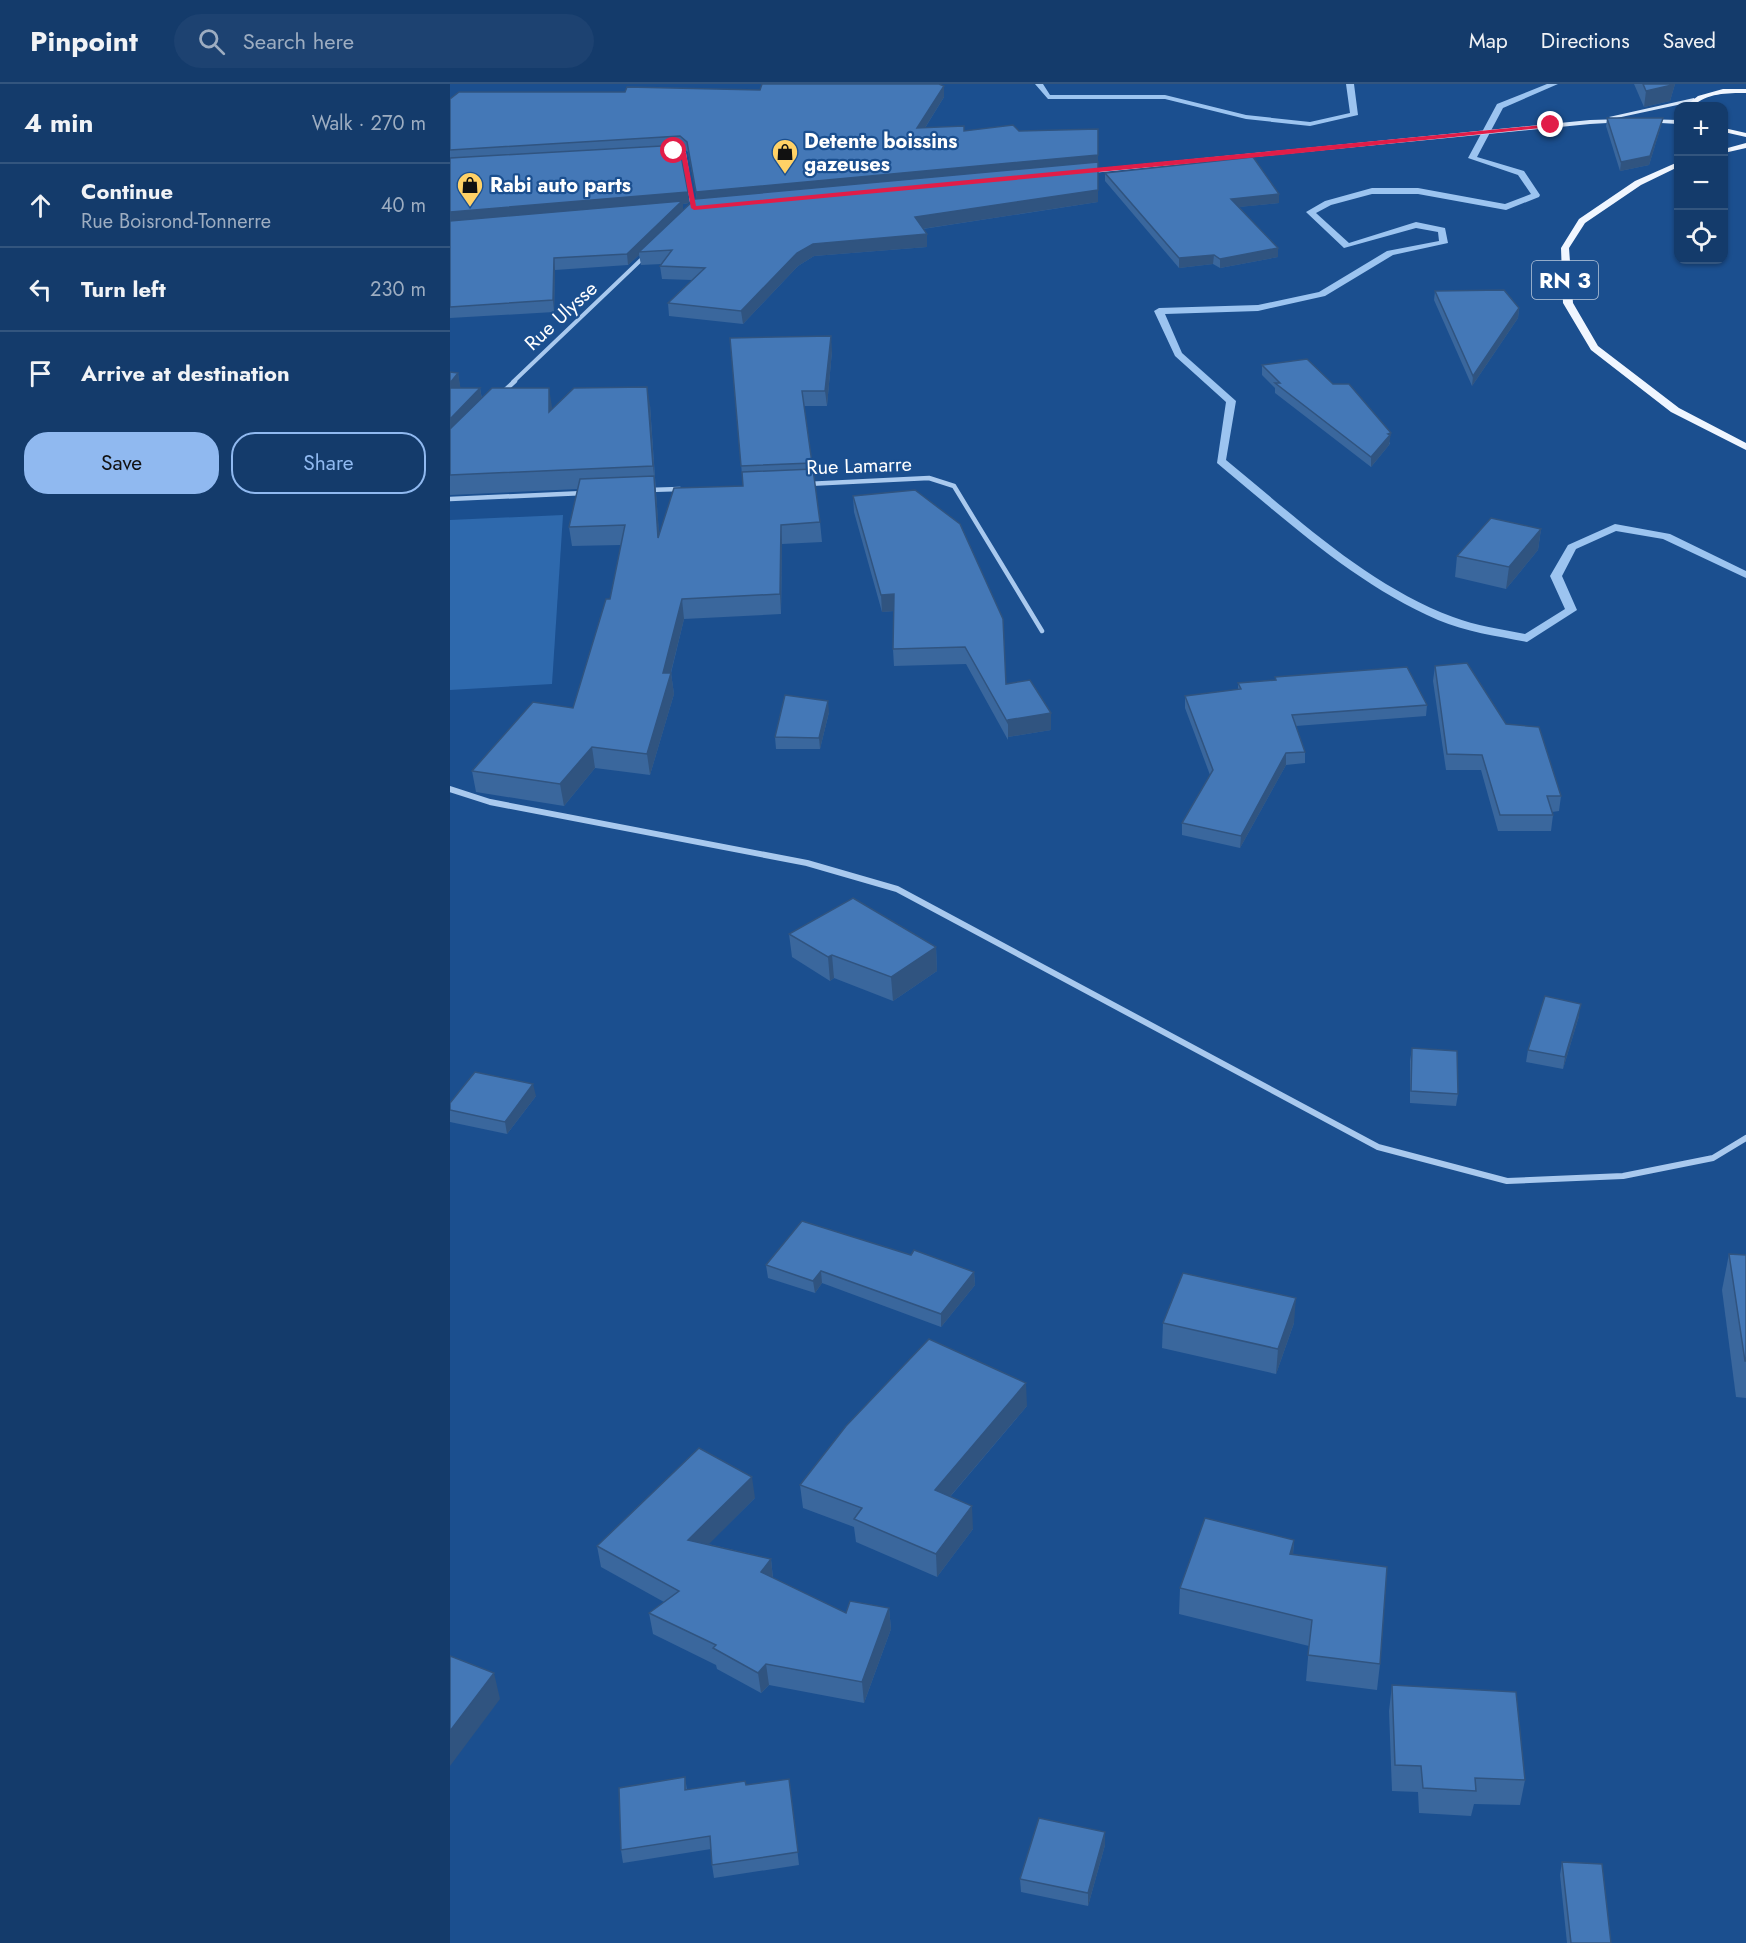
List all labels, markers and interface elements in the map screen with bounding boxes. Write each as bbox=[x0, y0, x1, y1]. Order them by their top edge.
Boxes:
search box bbox=[174, 14, 594, 68]
text: Pinpoint bbox=[30, 21, 138, 62]
icon: search bbox=[195, 25, 228, 58]
text: Search here bbox=[243, 25, 354, 57]
text: Map bbox=[1469, 26, 1508, 56]
text: Directions bbox=[1541, 26, 1630, 56]
text: Saved bbox=[1663, 26, 1716, 56]
map controls bbox=[1674, 102, 1728, 264]
button: + bbox=[1674, 102, 1728, 156]
text: 4 min bbox=[24, 104, 93, 142]
text: Walk · 270 m bbox=[312, 109, 426, 138]
route end bbox=[1537, 111, 1563, 137]
place label: Detente boissins gazeuses bbox=[804, 127, 957, 179]
route start bbox=[660, 137, 686, 163]
shop icon: Detente boissins gazeuses bbox=[770, 137, 800, 175]
button: − bbox=[1674, 156, 1728, 210]
shop icon: Rabi auto parts bbox=[455, 170, 485, 208]
place label: Rabi auto parts bbox=[490, 171, 631, 200]
text: Continue bbox=[81, 175, 173, 207]
icon: ahead bbox=[24, 189, 57, 222]
text: 40 m bbox=[381, 191, 426, 220]
text: Rue Boisrond-Tonnerre bbox=[81, 207, 271, 236]
button: locate bbox=[1674, 210, 1728, 264]
road number: RN 3 bbox=[1532, 261, 1598, 299]
icon: left bbox=[24, 273, 57, 306]
text: Turn left bbox=[81, 273, 166, 305]
text: 230 m bbox=[370, 275, 426, 304]
street label: Rue Ulysse bbox=[518, 275, 604, 357]
icon: arrive bbox=[24, 357, 57, 390]
text: Arrive at destination bbox=[81, 357, 290, 389]
button: Save bbox=[24, 432, 219, 494]
button: Share bbox=[231, 432, 426, 494]
street label: Rue Lamarre bbox=[806, 450, 912, 482]

